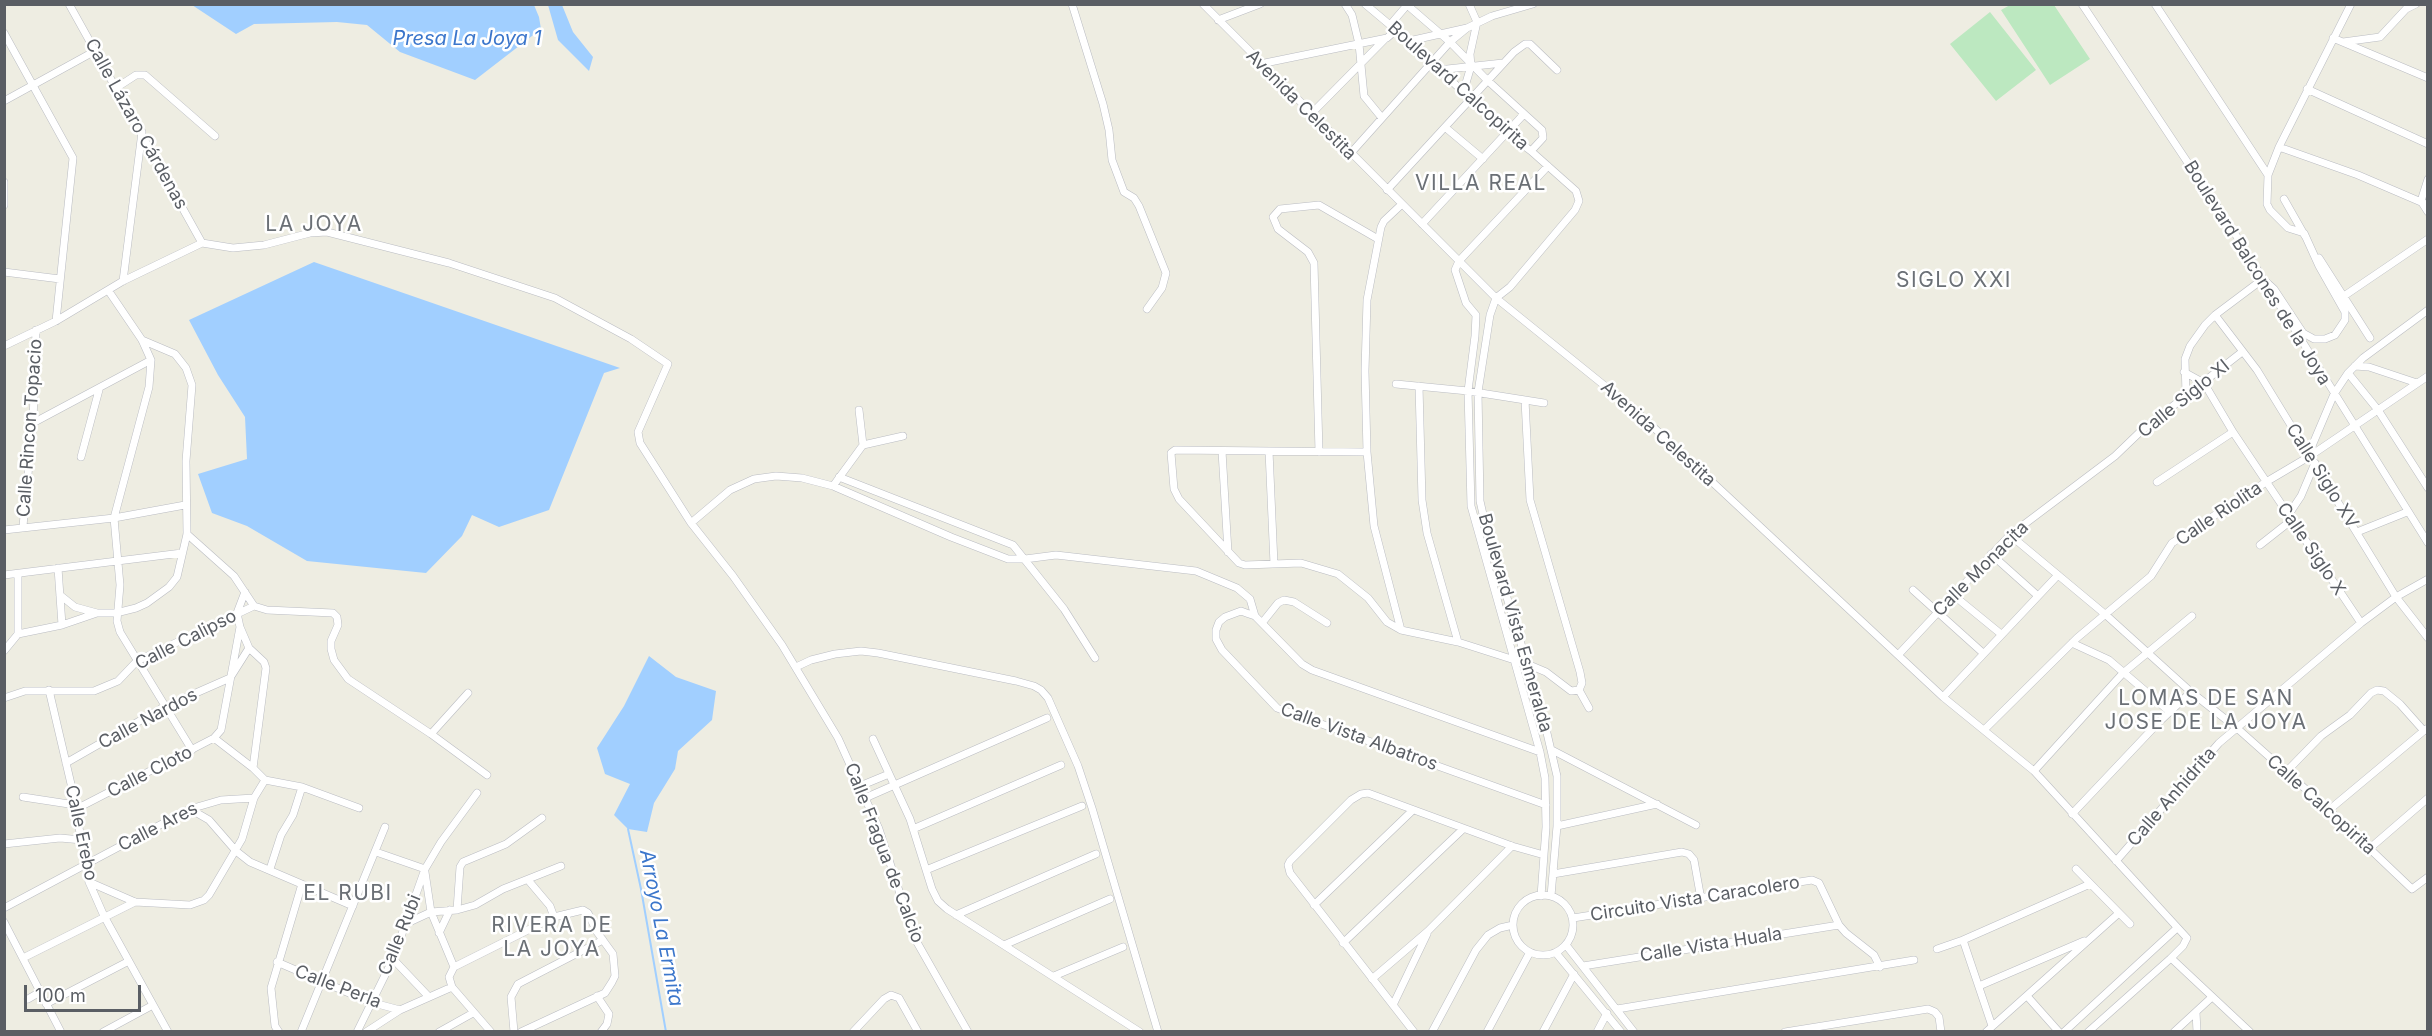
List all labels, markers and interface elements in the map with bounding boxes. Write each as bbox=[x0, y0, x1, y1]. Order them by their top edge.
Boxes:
street label: Boulevard Calcopirita bbox=[1383, 17, 1533, 155]
water label: Presa La Joya 1 bbox=[392, 27, 542, 51]
street label: Calle Lázaro Cárdenas bbox=[80, 35, 192, 213]
street label: Avenida Celestita bbox=[1241, 45, 1361, 165]
street label: Boulevard Balcones de la Joya bbox=[2179, 157, 2335, 389]
district label: VILLA REAL bbox=[1415, 171, 1547, 197]
district label: LA JOYA bbox=[265, 212, 363, 238]
district label: SIGLO XXI bbox=[1896, 268, 2012, 294]
street label: Calle Rincon Topacio bbox=[13, 338, 47, 518]
street label: Calle Siglo XI bbox=[2134, 355, 2234, 443]
street label: Avenida Celestita bbox=[1596, 377, 1720, 491]
street label: Calle Siglo XV bbox=[2281, 420, 2363, 532]
street label: Calle Riolita bbox=[2172, 477, 2266, 551]
street label: Calle Siglo X bbox=[2272, 499, 2350, 599]
street label: Boulevard Vista Esmeralda bbox=[1473, 511, 1557, 735]
street label: Calle Monacita bbox=[1929, 517, 2033, 621]
street label: Calle Calipso bbox=[132, 605, 240, 675]
street label: Calle Nardos bbox=[95, 684, 201, 754]
district label: LOMAS DE SAN JOSE DE LA JOYA bbox=[2104, 686, 2308, 736]
street label: Calle Vista Albatros bbox=[1277, 699, 1441, 775]
street label: Calle Cloto bbox=[104, 741, 196, 803]
street label: Calle Anhidrita bbox=[2123, 743, 2221, 851]
street label: Calle Calcopirita bbox=[2262, 750, 2380, 860]
street label: Calle Fragua de Calcio bbox=[840, 760, 928, 946]
street label: Calle Erebo bbox=[60, 783, 102, 883]
street label: Calle Ares bbox=[115, 798, 201, 856]
water label: Arroyo La Ermita bbox=[634, 848, 688, 1008]
street label: Circuito Vista Caracolero bbox=[1589, 872, 1801, 926]
district label: EL RUBI bbox=[303, 881, 393, 907]
street label: Calle Rubi bbox=[374, 891, 426, 979]
district label: RIVERA DE LA JOYA bbox=[491, 913, 613, 963]
street label: Calle Vista Huala bbox=[1638, 923, 1784, 967]
street label: Calle Perla bbox=[292, 961, 384, 1013]
scale bar bbox=[27, 973, 144, 1011]
text: 100 m bbox=[35, 985, 86, 1006]

